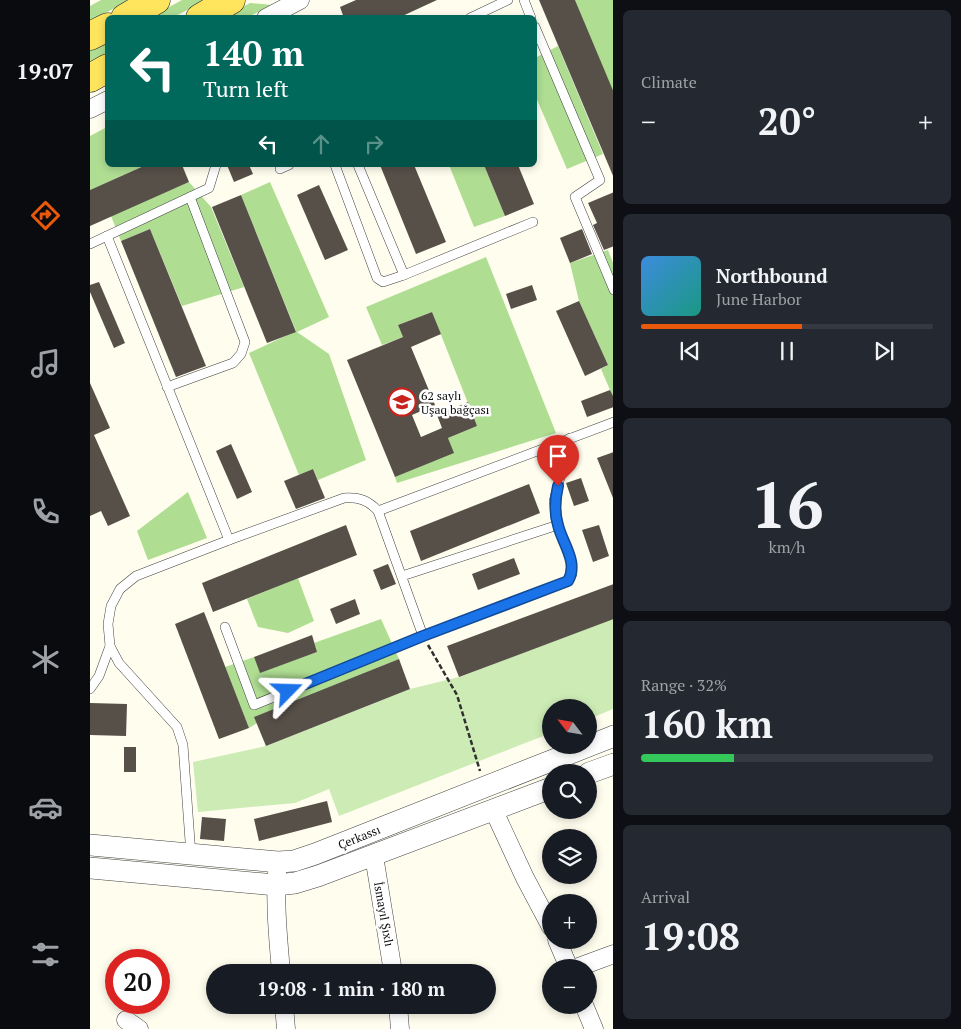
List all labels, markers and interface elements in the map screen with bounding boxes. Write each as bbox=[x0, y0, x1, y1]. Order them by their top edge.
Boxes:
text: 140 m bbox=[203, 30, 304, 76]
icon: left bbox=[120, 35, 185, 100]
text: 19:07 bbox=[16, 56, 74, 85]
text: Climate bbox=[641, 71, 697, 93]
text: Turn left bbox=[203, 74, 289, 103]
text: 20° bbox=[758, 96, 816, 146]
text: − bbox=[641, 103, 656, 140]
text: + bbox=[918, 103, 933, 140]
icon: left bbox=[254, 130, 282, 158]
icon: ahead bbox=[307, 130, 335, 158]
icon: right bbox=[360, 130, 388, 158]
icon: directions bbox=[28, 198, 63, 233]
text: Northbound bbox=[716, 263, 828, 288]
text: June Harbor bbox=[716, 288, 802, 310]
icon: previous bbox=[676, 337, 704, 365]
icon: pause bbox=[773, 337, 801, 365]
icon: next bbox=[870, 337, 898, 365]
icon: music bbox=[28, 346, 63, 381]
school or university icon: 62 saylı Uşaq bağçası bbox=[387, 387, 417, 417]
place label: 62 saylı Uşaq bağçası bbox=[421, 388, 490, 417]
pin bbox=[537, 435, 579, 486]
icon: arrive bbox=[544, 442, 572, 470]
text: 16 bbox=[750, 460, 824, 547]
icon: phone bbox=[28, 494, 63, 529]
text: km/h bbox=[769, 536, 805, 558]
icon: climate bbox=[28, 642, 63, 677]
position arrow bbox=[261, 664, 313, 716]
text: Range · 32% bbox=[641, 674, 727, 696]
north arrow bbox=[542, 699, 598, 754]
map controls bbox=[542, 699, 597, 1014]
text: 160 km bbox=[641, 699, 773, 749]
button: search bbox=[542, 764, 597, 819]
icon: car bbox=[28, 790, 63, 825]
street label: Çerkassı bbox=[336, 822, 383, 852]
button: layers bbox=[542, 829, 597, 884]
street label: İsmayıl Şıxlı bbox=[371, 880, 397, 948]
text: Arrival bbox=[641, 886, 690, 908]
button: + bbox=[542, 894, 597, 949]
text: 19:08 bbox=[641, 911, 740, 961]
icon: filters bbox=[28, 937, 63, 972]
speed limit sign: 20 bbox=[105, 949, 170, 1014]
button: − bbox=[542, 959, 597, 1014]
text: 19:08 · 1 min · 180 m bbox=[257, 976, 445, 1001]

